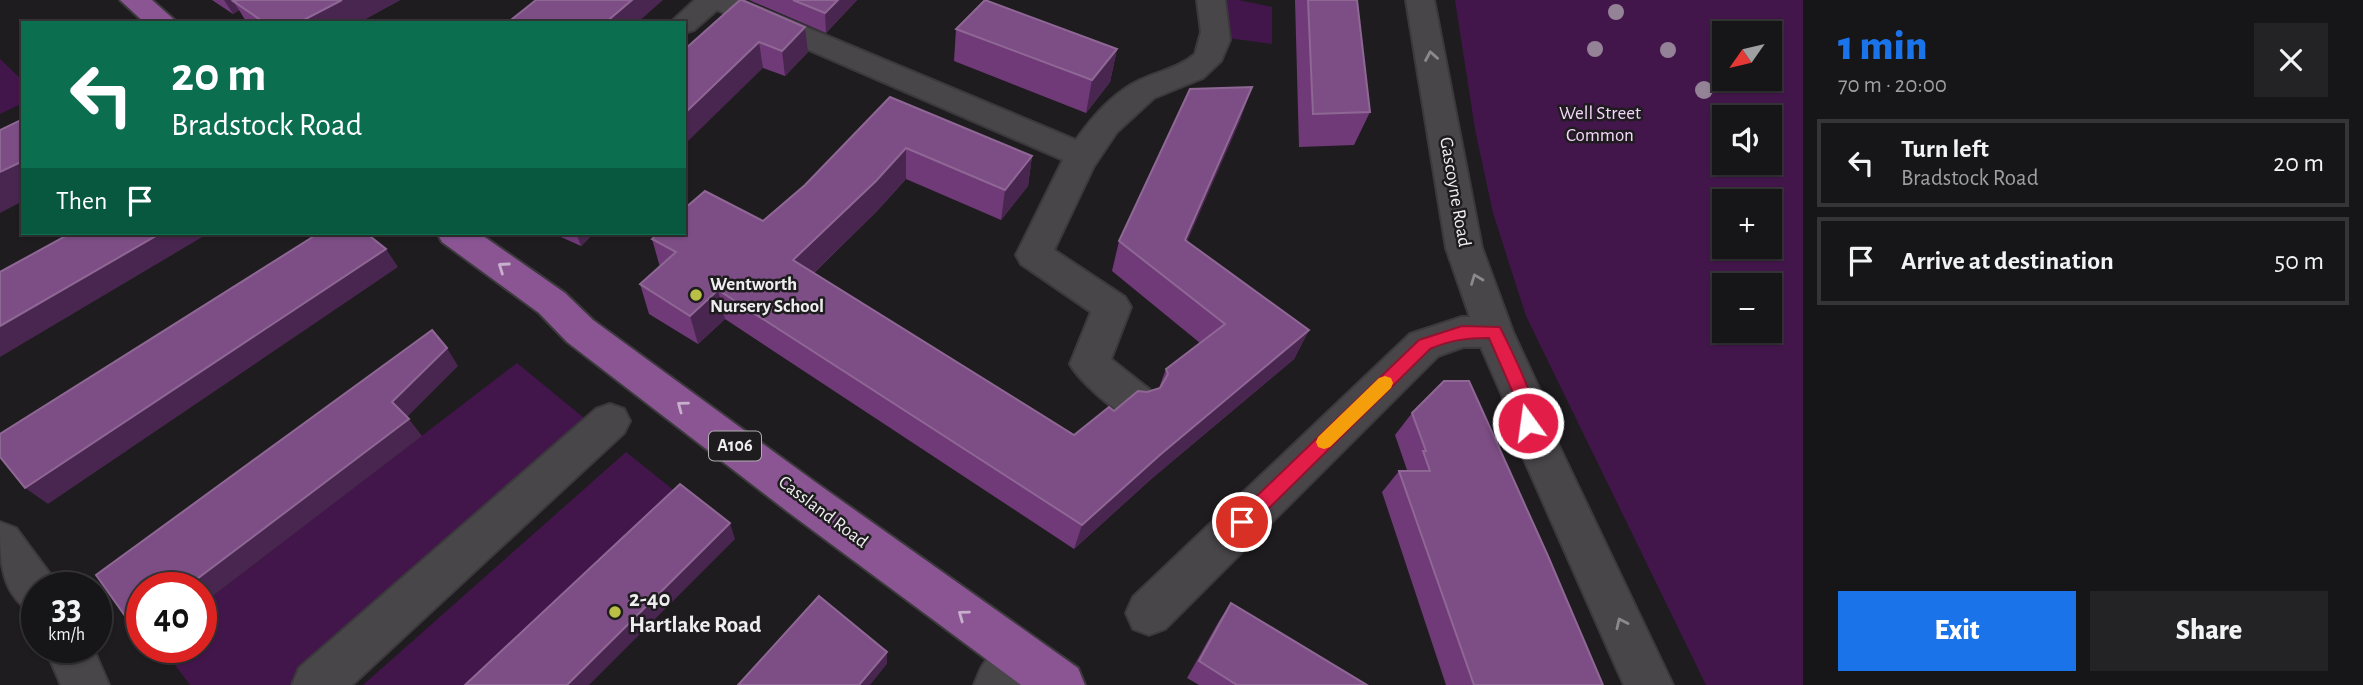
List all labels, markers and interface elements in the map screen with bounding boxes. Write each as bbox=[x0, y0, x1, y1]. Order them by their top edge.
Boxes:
north arrow bbox=[1712, 21, 1782, 91]
map controls bbox=[1712, 21, 1782, 343]
button: close bbox=[2254, 23, 2328, 97]
text: 1 min bbox=[1838, 25, 1927, 67]
icon: left bbox=[56, 49, 147, 140]
one-way arrow bbox=[1424, 50, 1439, 62]
text: 20 m bbox=[171, 51, 267, 100]
text: 70 m · 20:00 bbox=[1838, 74, 1947, 97]
park label: Well Street Common bbox=[1559, 104, 1641, 145]
button: sound bbox=[1712, 105, 1782, 175]
text: Bradstock Road bbox=[171, 109, 362, 141]
street label: Gascoyne Road bbox=[1436, 136, 1474, 248]
text: Turn left bbox=[1901, 136, 1989, 162]
icon: left bbox=[1842, 144, 1880, 182]
text: 20 m bbox=[2273, 150, 2324, 176]
text: Bradstock Road bbox=[1901, 167, 2039, 190]
icon: arrive bbox=[121, 182, 159, 220]
text: Then bbox=[56, 188, 107, 214]
button: + bbox=[1712, 189, 1782, 259]
icon: arrive bbox=[1842, 242, 1880, 280]
text: Arrive at destination bbox=[1901, 248, 2114, 274]
text: 50 m bbox=[2274, 248, 2324, 274]
one-way arrow bbox=[498, 263, 511, 275]
one-way arrow bbox=[1470, 273, 1484, 285]
button: − bbox=[1712, 273, 1782, 343]
place label: Wentworth Nursery School bbox=[710, 275, 824, 316]
marker: Wentworth Nursery School bbox=[688, 287, 704, 303]
position arrow bbox=[1491, 386, 1565, 460]
one-way arrow bbox=[677, 402, 690, 415]
road number: A106 bbox=[709, 432, 761, 461]
street label: Cassland Road bbox=[775, 472, 871, 552]
pin bbox=[1212, 492, 1272, 552]
icon: arrive bbox=[1223, 503, 1261, 541]
speed limit sign: 40 bbox=[126, 572, 217, 663]
place label: 2-40 Hartlake Road bbox=[629, 588, 761, 637]
text: 33 bbox=[51, 591, 82, 626]
button: Exit bbox=[1838, 591, 2076, 671]
button: Share bbox=[2090, 591, 2328, 671]
marker: 2-40 Hartlake Road bbox=[607, 604, 623, 620]
one-way arrow bbox=[958, 611, 971, 623]
one-way arrow bbox=[1615, 618, 1629, 630]
text: km/h bbox=[48, 626, 85, 644]

